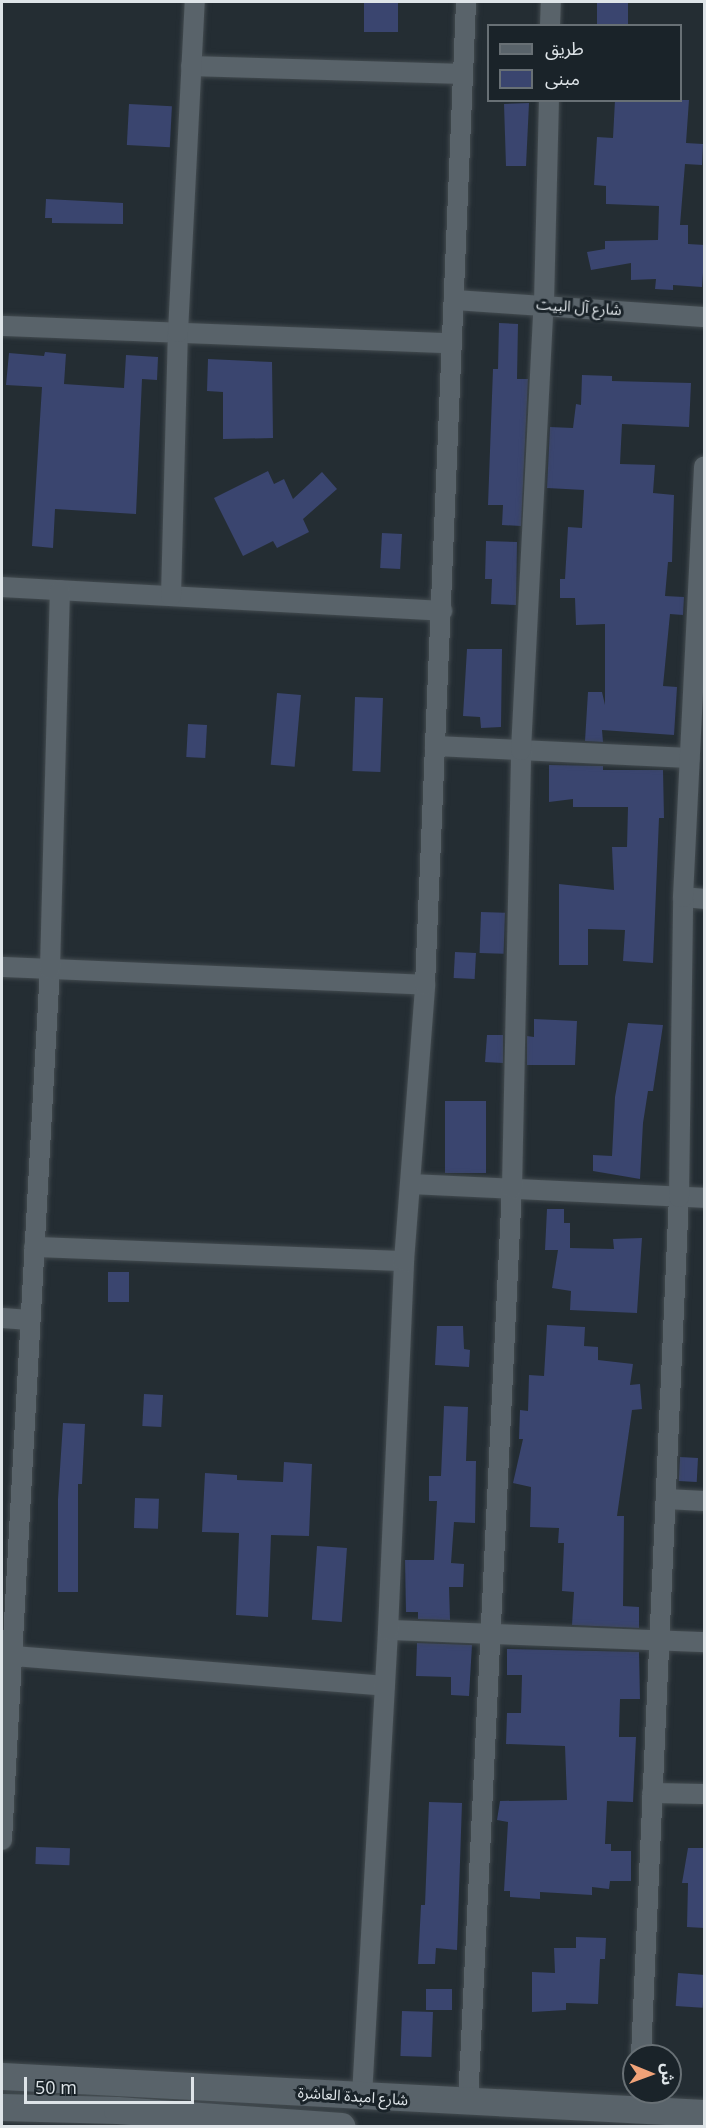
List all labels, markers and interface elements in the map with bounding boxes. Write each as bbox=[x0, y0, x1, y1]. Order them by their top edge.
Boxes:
legend bbox=[487, 24, 682, 102]
text: طريق bbox=[545, 36, 584, 60]
text: مبنى bbox=[545, 66, 580, 90]
street label: شارع آل البيت bbox=[536, 295, 622, 319]
north arrow bbox=[622, 2044, 682, 2104]
text: ش bbox=[657, 2063, 679, 2085]
scale bar bbox=[27, 2065, 196, 2103]
text: 50 m bbox=[35, 2075, 77, 2099]
street label: شارع امبدة العاشرة bbox=[297, 2083, 409, 2109]

